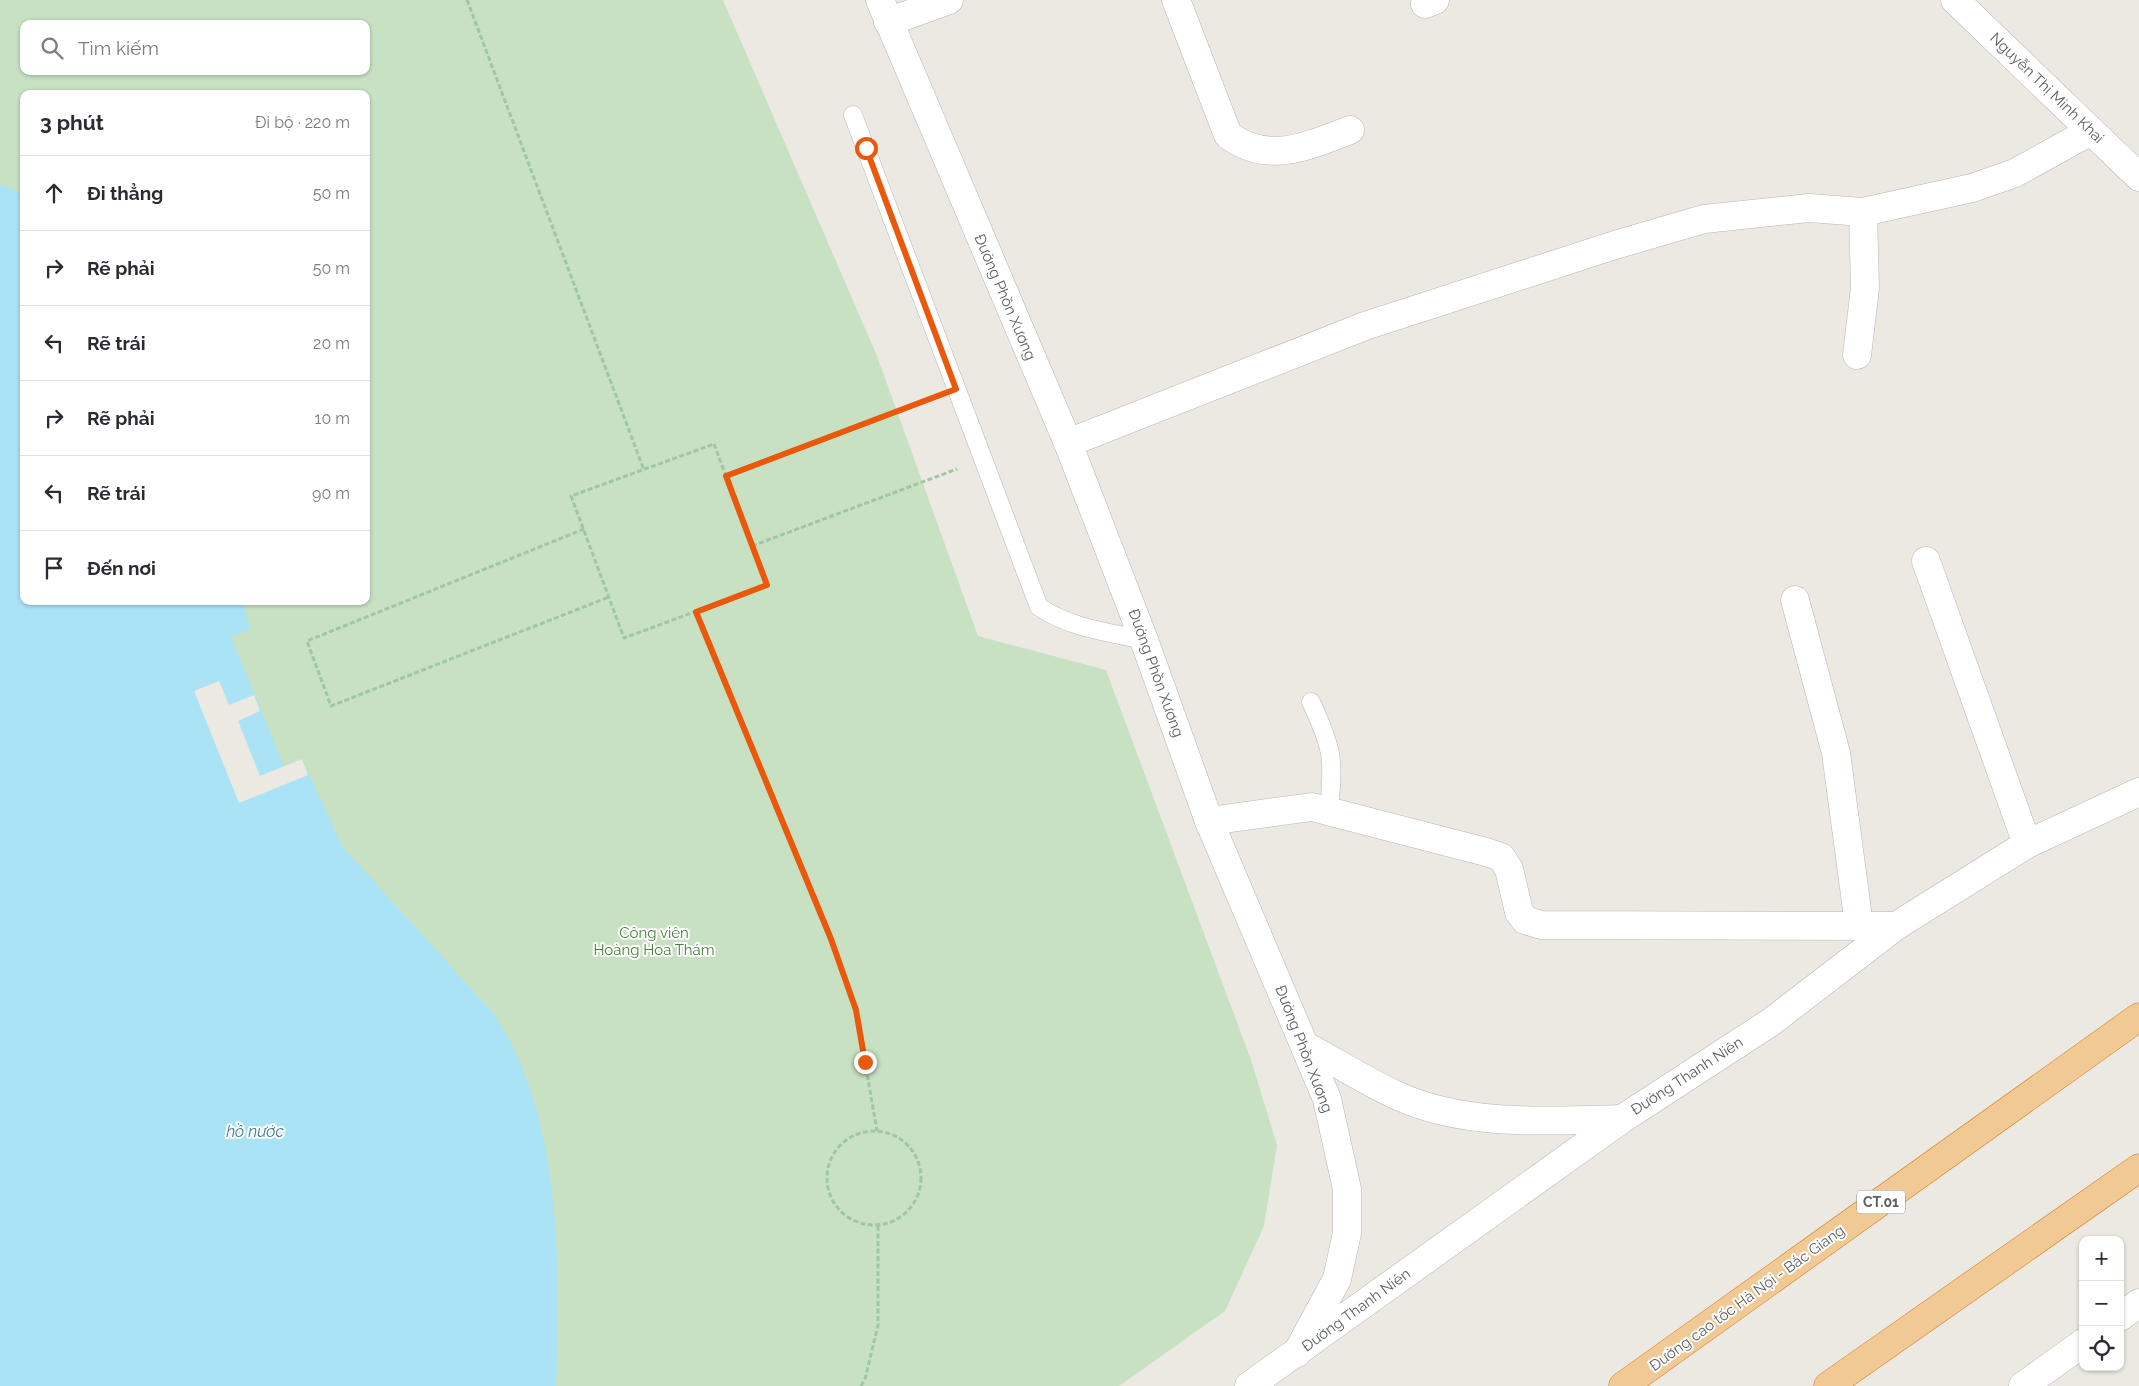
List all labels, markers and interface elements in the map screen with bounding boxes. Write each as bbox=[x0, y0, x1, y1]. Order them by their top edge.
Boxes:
search box bbox=[20, 20, 370, 75]
street label: Nguyễn Thị Minh Khai bbox=[1986, 29, 2108, 147]
icon: search bbox=[38, 34, 66, 62]
text: Tìm kiếm bbox=[78, 37, 159, 59]
text: 3 phút bbox=[40, 110, 104, 135]
text: Đi bộ · 220 m bbox=[255, 113, 350, 132]
route start bbox=[855, 137, 878, 160]
icon: ahead bbox=[40, 179, 68, 207]
text: Đi thẳng bbox=[87, 182, 163, 204]
text: 50 m bbox=[313, 184, 350, 203]
street label: Đường Phồn Xương bbox=[970, 231, 1040, 363]
icon: right bbox=[40, 254, 68, 282]
text: Rẽ phải bbox=[87, 257, 155, 279]
text: 50 m bbox=[313, 259, 350, 278]
icon: left bbox=[40, 329, 68, 357]
text: Rẽ trái bbox=[87, 332, 146, 354]
text: 20 m bbox=[313, 334, 350, 353]
icon: right bbox=[40, 404, 68, 432]
text: Rẽ phải bbox=[87, 407, 155, 429]
text: 10 m bbox=[315, 409, 350, 428]
icon: left bbox=[40, 479, 68, 507]
text: Rẽ trái bbox=[87, 482, 146, 504]
text: 90 m bbox=[312, 484, 350, 503]
icon: arrive bbox=[40, 554, 68, 582]
text: Đến nơi bbox=[87, 557, 156, 579]
street label: Đường Phồn Xương bbox=[1124, 606, 1188, 740]
park label: Công viên Hoàng Hoa Thám bbox=[593, 924, 715, 959]
street label: Đường Phồn Xương bbox=[1271, 983, 1337, 1115]
street label: Đường Thanh Niên bbox=[1628, 1033, 1746, 1119]
route end bbox=[854, 1051, 877, 1074]
water label: hồ nước bbox=[226, 1122, 284, 1141]
road number: CT.01 bbox=[1857, 1190, 1905, 1214]
street label: Đường cao tốc Hà Nội - Bắc Giang bbox=[1646, 1221, 1848, 1375]
map controls bbox=[2079, 1236, 2124, 1371]
button: + bbox=[2079, 1236, 2124, 1281]
street label: Đường Thanh Niên bbox=[1298, 1265, 1414, 1355]
button: − bbox=[2079, 1281, 2124, 1326]
button: locate bbox=[2079, 1326, 2124, 1371]

